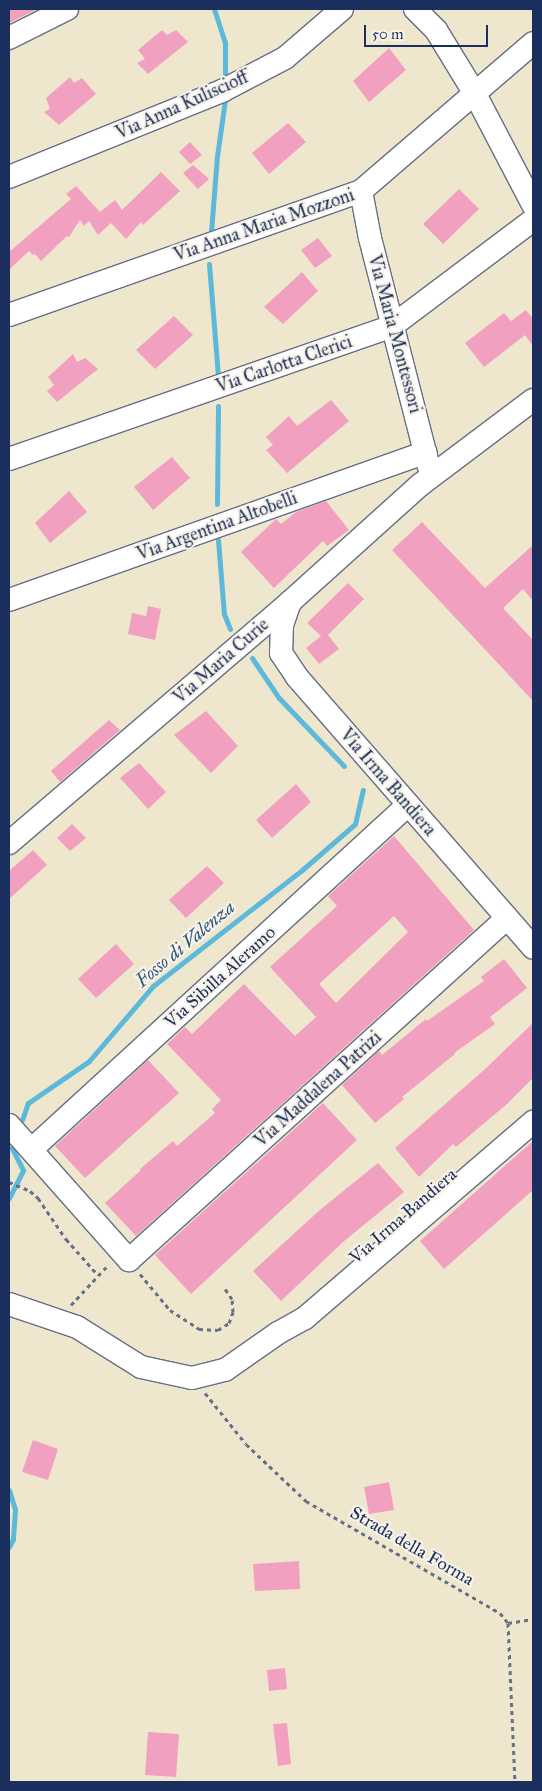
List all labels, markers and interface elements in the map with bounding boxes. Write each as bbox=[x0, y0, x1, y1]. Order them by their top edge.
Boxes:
scale bar bbox=[367, 15, 491, 47]
text: 50 m bbox=[372, 25, 404, 43]
street label: Via Anna Kuliscioff bbox=[112, 66, 252, 144]
street label: Via Anna Maria Mozzoni bbox=[171, 184, 357, 266]
street label: Via Maria Montessori bbox=[363, 252, 427, 416]
street label: Via Carlotta Clerici bbox=[213, 331, 355, 397]
street label: Via Argentina Altobelli bbox=[134, 487, 300, 565]
street label: Via Maria Curie bbox=[169, 614, 273, 708]
street label: Via Irma Bandiera bbox=[336, 724, 440, 840]
water label: Fosso di Valenza bbox=[131, 896, 239, 992]
street label: Via Sibilla Aleramo bbox=[160, 921, 280, 1033]
street label: Via Maddalena Patrizi bbox=[250, 1026, 386, 1152]
street label: Via Irma Bandiera bbox=[345, 1164, 461, 1268]
street label: Strada della Forma bbox=[346, 1502, 478, 1590]

